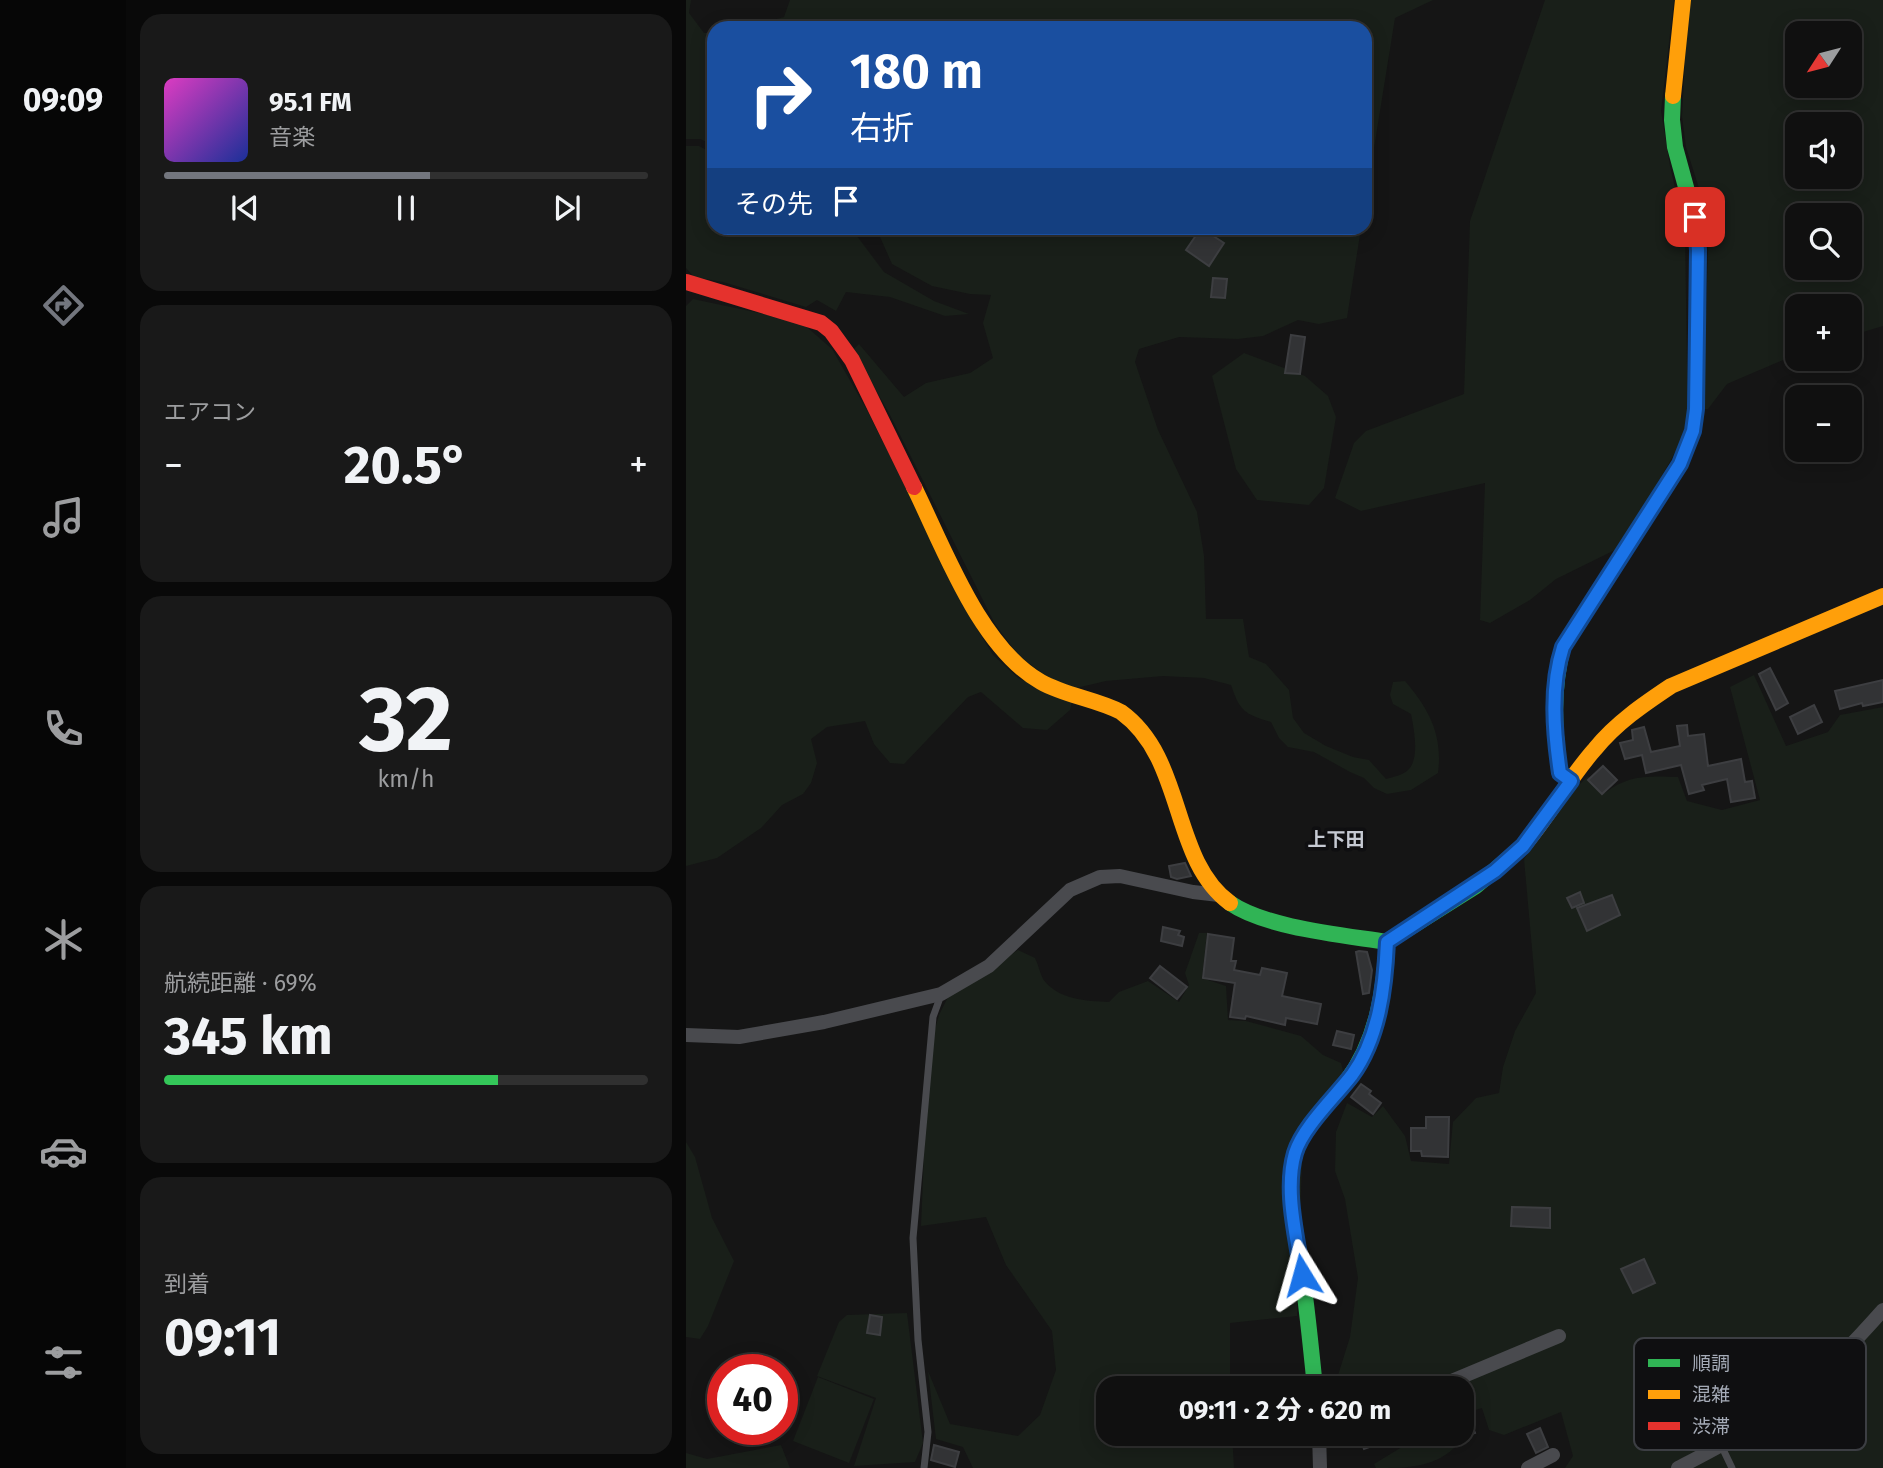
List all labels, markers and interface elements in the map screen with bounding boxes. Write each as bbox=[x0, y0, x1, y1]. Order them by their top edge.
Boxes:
north arrow bbox=[1785, 21, 1862, 98]
map controls bbox=[1785, 21, 1862, 462]
text: 180 m bbox=[850, 42, 983, 101]
icon: right bbox=[735, 49, 826, 140]
text: 09:09 bbox=[23, 81, 103, 119]
text: 95.1 FM bbox=[269, 87, 352, 118]
text: 右折 bbox=[850, 109, 914, 147]
button: sound bbox=[1785, 112, 1862, 189]
text: 音楽 bbox=[269, 123, 315, 151]
icon: arrive bbox=[827, 182, 865, 220]
pin bbox=[1665, 187, 1725, 247]
icon: previous bbox=[226, 189, 264, 227]
icon: pause bbox=[387, 189, 425, 227]
icon: next bbox=[548, 189, 586, 227]
text: その先 bbox=[735, 189, 813, 220]
icon: arrive bbox=[1676, 198, 1714, 236]
button: search bbox=[1785, 203, 1862, 280]
icon: directions bbox=[39, 281, 88, 330]
button: + bbox=[1785, 294, 1862, 371]
button: − bbox=[1785, 385, 1862, 462]
text: エアコン bbox=[164, 398, 256, 426]
text: 20.5° bbox=[344, 434, 468, 497]
text: − bbox=[164, 442, 183, 488]
text: + bbox=[629, 442, 648, 488]
icon: music bbox=[39, 493, 88, 542]
text: 32 bbox=[359, 665, 453, 774]
icon: phone bbox=[39, 704, 88, 753]
text: km/h bbox=[378, 765, 434, 793]
district label: 上下田 bbox=[1307, 828, 1365, 851]
icon: climate bbox=[39, 915, 88, 964]
text: 航続距離 · 69% bbox=[164, 969, 317, 997]
text: 345 km bbox=[164, 1005, 333, 1068]
icon: car bbox=[39, 1127, 88, 1176]
position arrow bbox=[1265, 1238, 1339, 1312]
text: 到着 bbox=[164, 1270, 210, 1298]
text: 09:11 bbox=[164, 1306, 281, 1369]
icon: filters bbox=[39, 1338, 88, 1387]
legend bbox=[1634, 1338, 1866, 1450]
text: 順調 bbox=[1692, 1352, 1730, 1375]
speed limit sign: 40 bbox=[707, 1354, 798, 1445]
text: 混雑 bbox=[1692, 1383, 1730, 1406]
text: 09:11 · 2 分 · 620 m bbox=[1179, 1395, 1391, 1426]
text: 渋滞 bbox=[1692, 1415, 1730, 1438]

